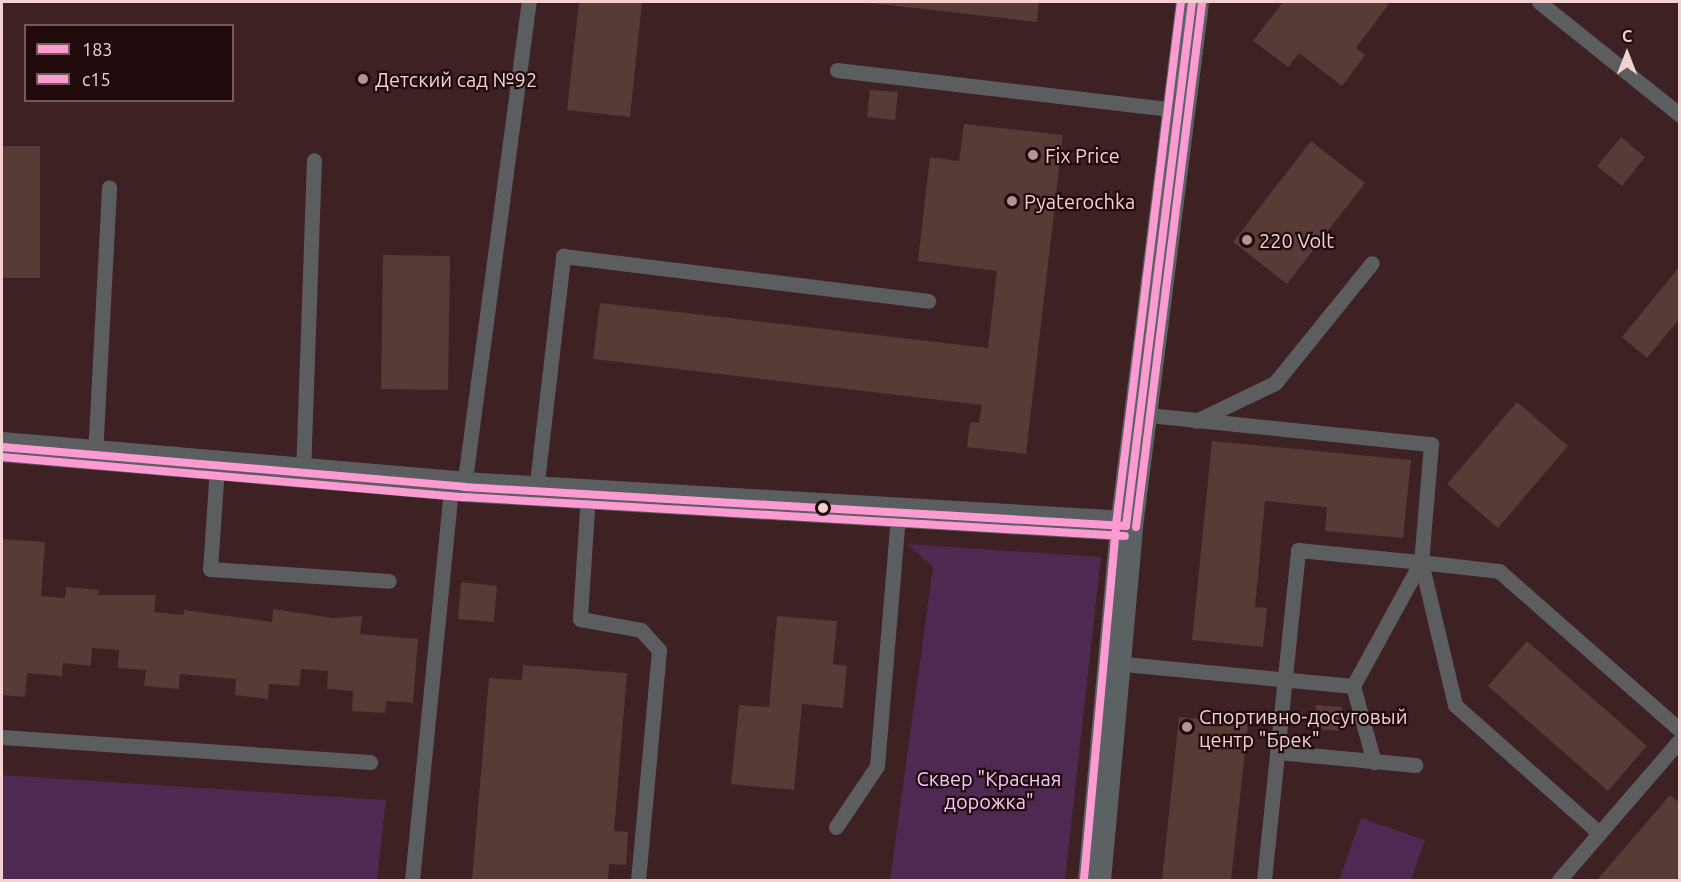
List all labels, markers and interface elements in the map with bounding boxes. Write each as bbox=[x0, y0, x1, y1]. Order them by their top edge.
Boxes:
legend bbox=[24, 24, 234, 102]
north arrow bbox=[1597, 24, 1657, 84]
text: С bbox=[1622, 27, 1632, 45]
text: 183 bbox=[82, 39, 112, 59]
place label: Детский сад №92 bbox=[375, 67, 537, 91]
text: с15 bbox=[82, 69, 111, 89]
marker: Детский сад №92 bbox=[356, 72, 370, 86]
place label: Fix Price bbox=[1045, 143, 1120, 167]
marker: Fix Price bbox=[1026, 148, 1040, 162]
place label: Pyaterochka bbox=[1024, 189, 1135, 213]
marker: Pyaterochka bbox=[1005, 194, 1019, 208]
place label: 220 Volt bbox=[1259, 228, 1334, 252]
marker: 220 Volt bbox=[1240, 233, 1254, 247]
unlabelled marker bbox=[817, 502, 829, 514]
place label: Спортивно-досуговый центр "Брек" bbox=[1199, 704, 1407, 751]
marker: Спортивно-досуговый центр "Брек" bbox=[1180, 720, 1194, 734]
park label: Сквер "Красная дорожка" bbox=[916, 766, 1062, 813]

